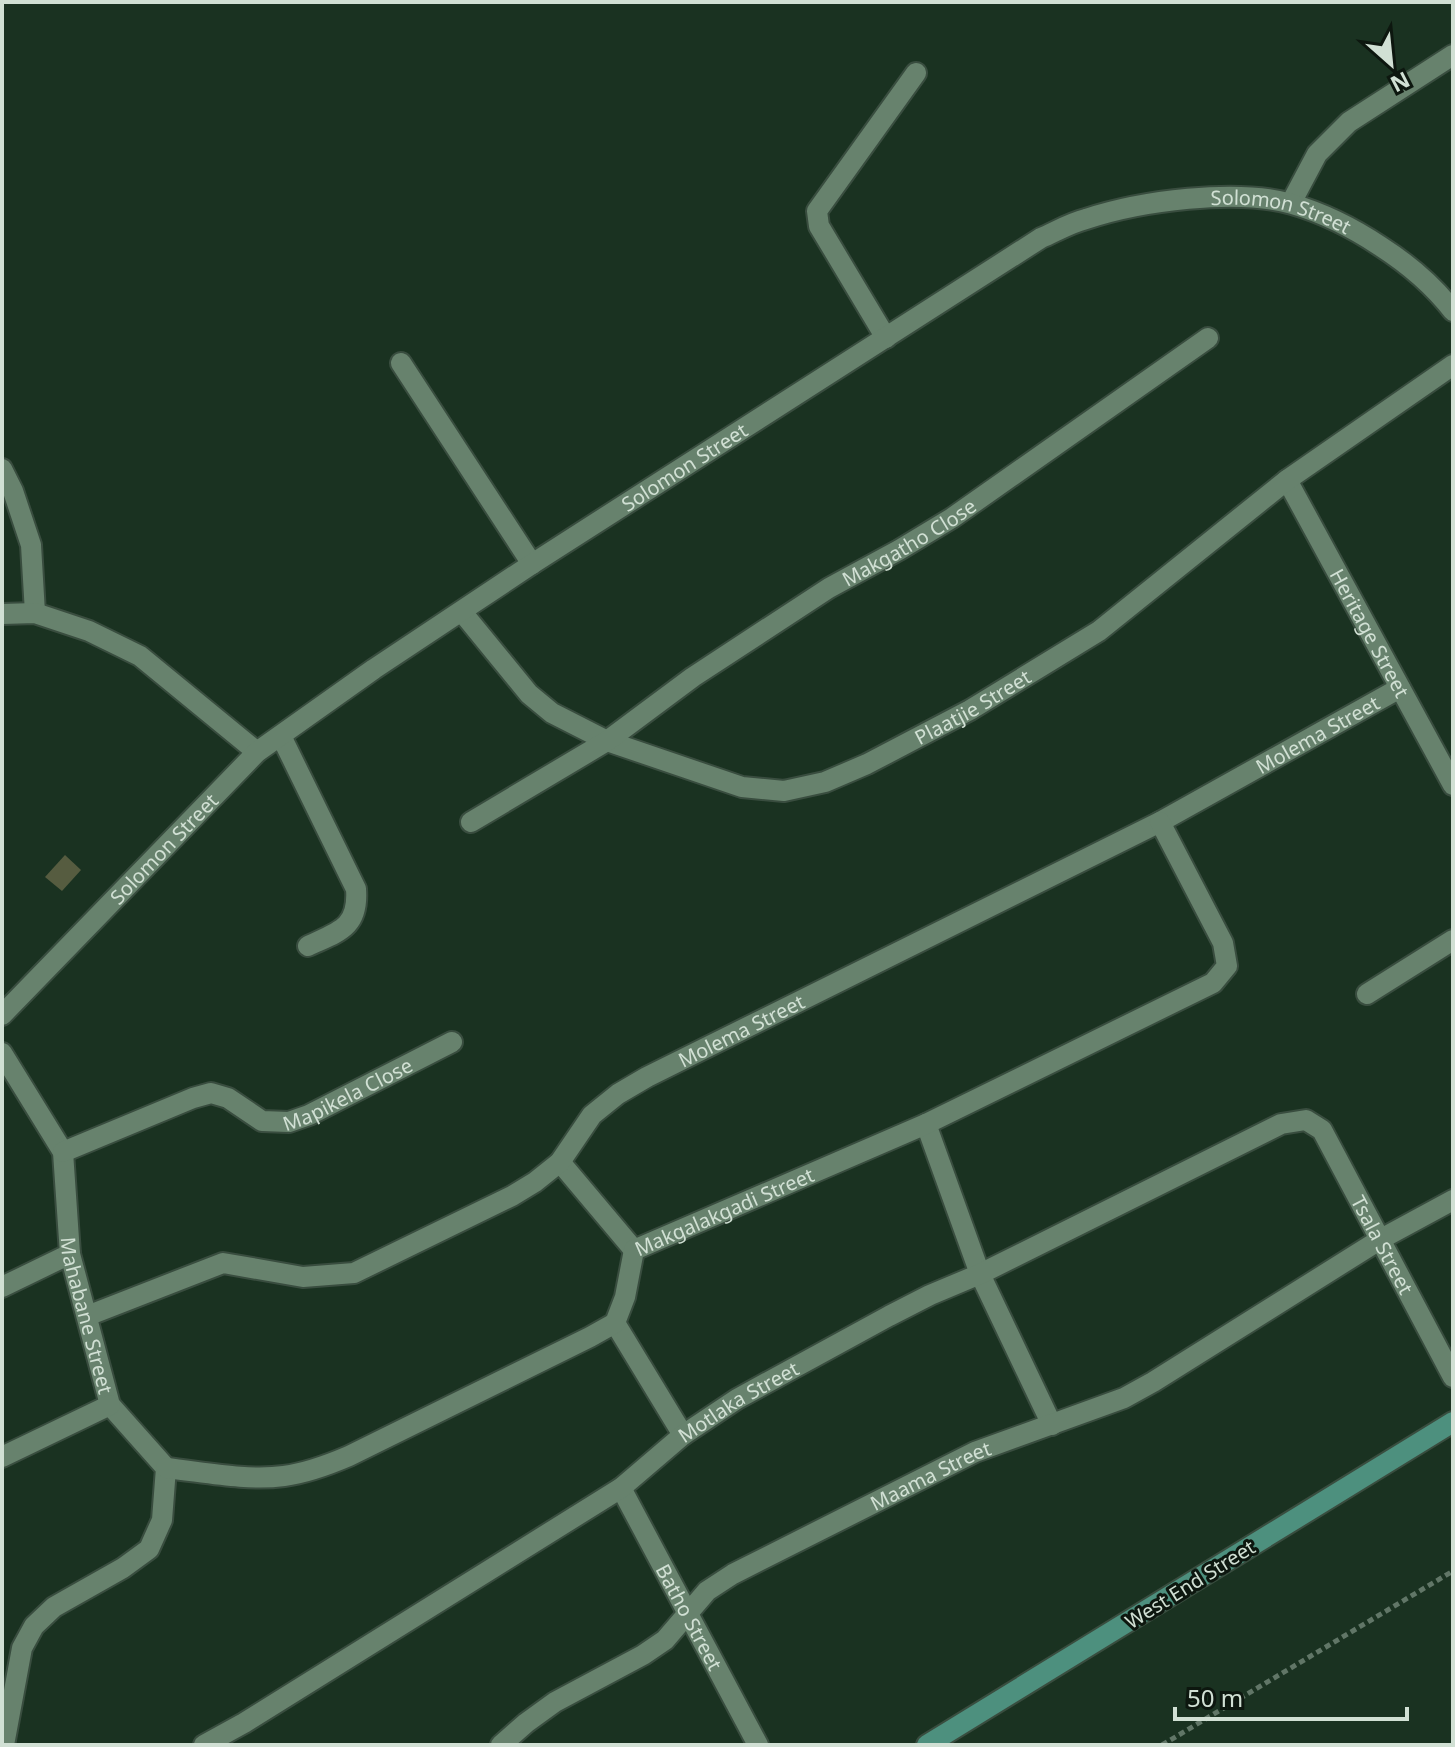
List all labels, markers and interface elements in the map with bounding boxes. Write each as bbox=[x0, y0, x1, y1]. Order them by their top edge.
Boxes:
north arrow bbox=[1351, 24, 1431, 104]
text: N bbox=[1386, 65, 1415, 100]
street label: Solomon Street bbox=[1210, 183, 1356, 240]
street label: Solomon Street bbox=[616, 416, 752, 517]
street label: Makgatho Close bbox=[837, 492, 981, 592]
street label: Heritage Street bbox=[1324, 564, 1416, 702]
street label: Plaatjie Street bbox=[910, 663, 1036, 750]
street label: Molema Street bbox=[1251, 689, 1384, 780]
street label: Solomon Street bbox=[103, 787, 224, 910]
street label: Molema Street bbox=[673, 987, 809, 1073]
street label: Mapikela Close bbox=[279, 1051, 417, 1137]
street label: Makgalakgadi Street bbox=[630, 1161, 818, 1262]
street label: Tsala Street bbox=[1345, 1190, 1420, 1299]
street label: Mahabane Street bbox=[55, 1236, 120, 1397]
street label: Motlaka Street bbox=[672, 1355, 803, 1448]
street label: Maama Street bbox=[865, 1434, 994, 1516]
street label: West End Street bbox=[1120, 1533, 1260, 1635]
street label: Batho Street bbox=[650, 1559, 729, 1675]
scale bar bbox=[1175, 1671, 1407, 1721]
text: 50 m bbox=[1187, 1681, 1243, 1714]

